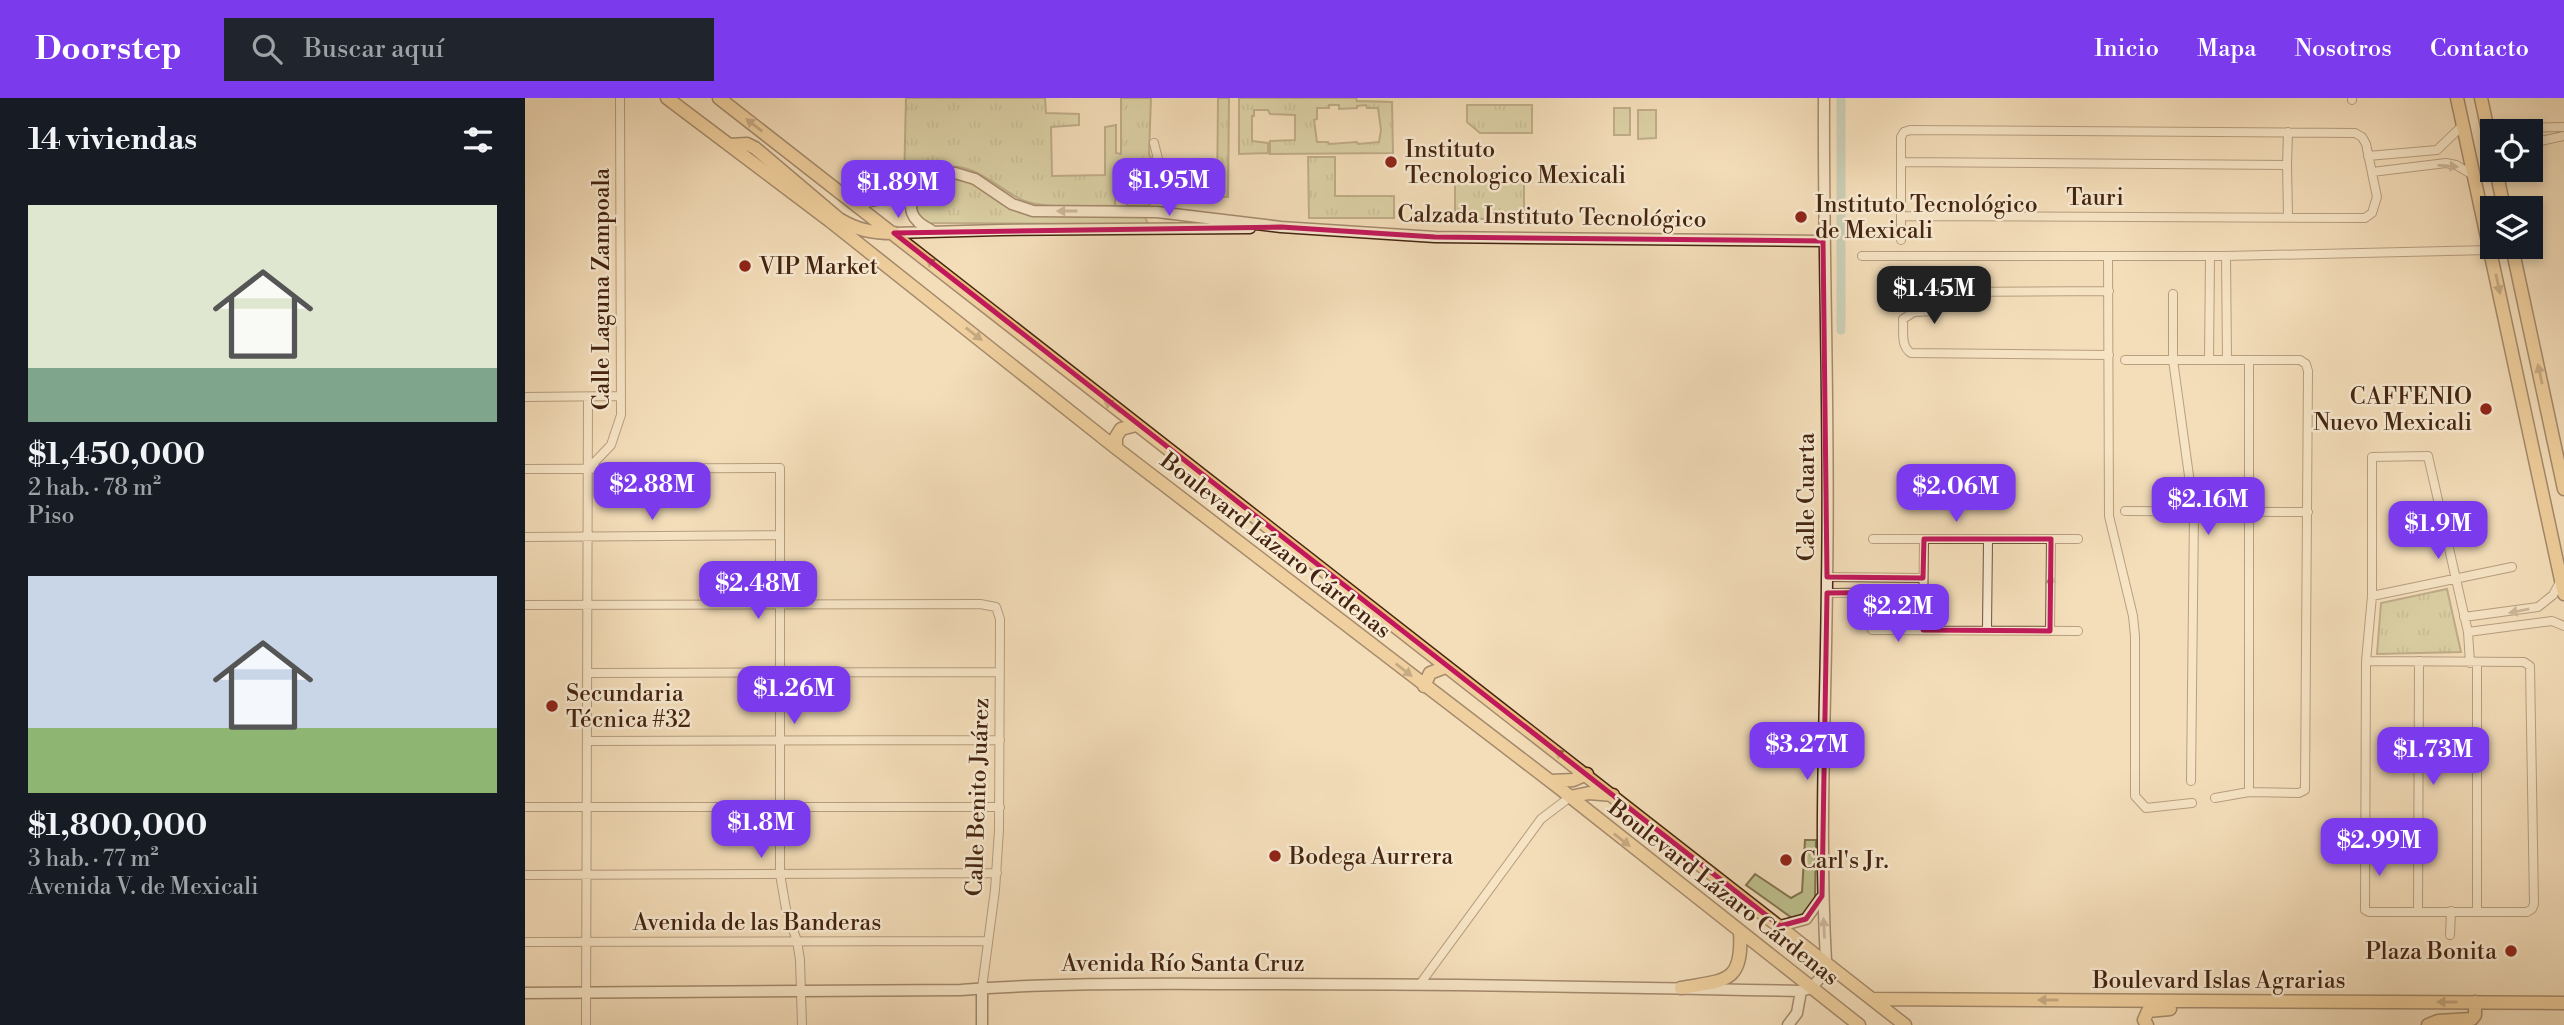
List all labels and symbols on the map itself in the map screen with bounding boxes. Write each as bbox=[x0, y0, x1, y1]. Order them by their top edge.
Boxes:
one-way arrow bbox=[745, 119, 763, 133]
place label: Instituto Tecnologico Mexicali bbox=[1405, 136, 1626, 190]
marker: Instituto Tecnologico Mexicali bbox=[1383, 154, 1399, 170]
pin: $1.95M bbox=[1112, 158, 1226, 218]
pin: $1.89M bbox=[841, 160, 955, 220]
one-way arrow bbox=[2438, 161, 2460, 172]
street label: Calle Laguna Zampoala bbox=[588, 167, 616, 410]
street label: Tauri bbox=[2066, 184, 2124, 212]
place label: Instituto Tecnológico de Mexicali bbox=[1815, 191, 2038, 245]
street label: Calzada Instituto Tecnológico bbox=[1397, 200, 1707, 234]
one-way arrow bbox=[1056, 205, 1078, 217]
marker: Instituto Tecnológico de Mexicali bbox=[1793, 209, 1809, 225]
place label: VIP Market bbox=[758, 253, 878, 281]
marker: VIP Market bbox=[737, 258, 753, 274]
one-way arrow bbox=[925, 258, 942, 273]
pin: $1.45M bbox=[1877, 266, 1991, 326]
one-way arrow bbox=[2492, 273, 2503, 295]
one-way arrow bbox=[964, 326, 982, 341]
one-way arrow bbox=[2534, 363, 2545, 385]
place label: CAFFENIO Nuevo Mexicali bbox=[2313, 383, 2472, 437]
one-way arrow bbox=[1103, 399, 1121, 414]
marker: CAFFENIO Nuevo Mexicali bbox=[2478, 401, 2494, 417]
street label: Calle Cuarta bbox=[1793, 432, 1821, 561]
street label: Boulevard Lázaro Cárdenas bbox=[1154, 446, 1396, 645]
pin: $2.88M bbox=[595, 462, 709, 522]
pin: $2.06M bbox=[1899, 464, 2013, 524]
pin: $2.16M bbox=[2151, 478, 2265, 537]
pin: $1.9M bbox=[2389, 502, 2487, 561]
pin: $2.48M bbox=[701, 561, 815, 621]
one-way arrow bbox=[2045, 574, 2057, 596]
pin: $2.2M bbox=[1849, 584, 1947, 644]
one-way arrow bbox=[2508, 605, 2530, 616]
one-way arrow bbox=[1395, 663, 1413, 677]
pin: $1.26M bbox=[737, 666, 851, 726]
place label: Secundaria Técnica #32 bbox=[566, 680, 691, 734]
street label: Calle Benito Juárez bbox=[961, 697, 995, 897]
marker: Secundaria Técnica #32 bbox=[544, 698, 560, 714]
pin: $3.27M bbox=[1750, 722, 1864, 782]
pin: $1.73M bbox=[2376, 728, 2490, 787]
one-way arrow bbox=[1554, 748, 1572, 763]
street label: Boulevard Lázaro Cárdenas bbox=[1602, 793, 1844, 992]
pin: $1.8M bbox=[712, 800, 810, 860]
pin: $2.99M bbox=[2322, 818, 2436, 878]
one-way arrow bbox=[1613, 832, 1631, 847]
place label: Bodega Aurrera bbox=[1288, 843, 1453, 871]
place label: Carl's Jr. bbox=[1800, 847, 1889, 875]
marker: Bodega Aurrera bbox=[1267, 848, 1283, 864]
marker: Carl's Jr. bbox=[1778, 852, 1794, 868]
street label: Avenida de las Banderas bbox=[632, 909, 881, 937]
one-way arrow bbox=[1818, 917, 1829, 939]
place label: Plaza Bonita bbox=[2365, 938, 2497, 966]
marker: Plaza Bonita bbox=[2503, 943, 2519, 959]
street label: Avenida Río Santa Cruz bbox=[1060, 950, 1305, 978]
street label: Boulevard Islas Agrarias bbox=[2091, 967, 2346, 995]
one-way arrow bbox=[2037, 994, 2059, 1006]
one-way arrow bbox=[2436, 996, 2458, 1008]

